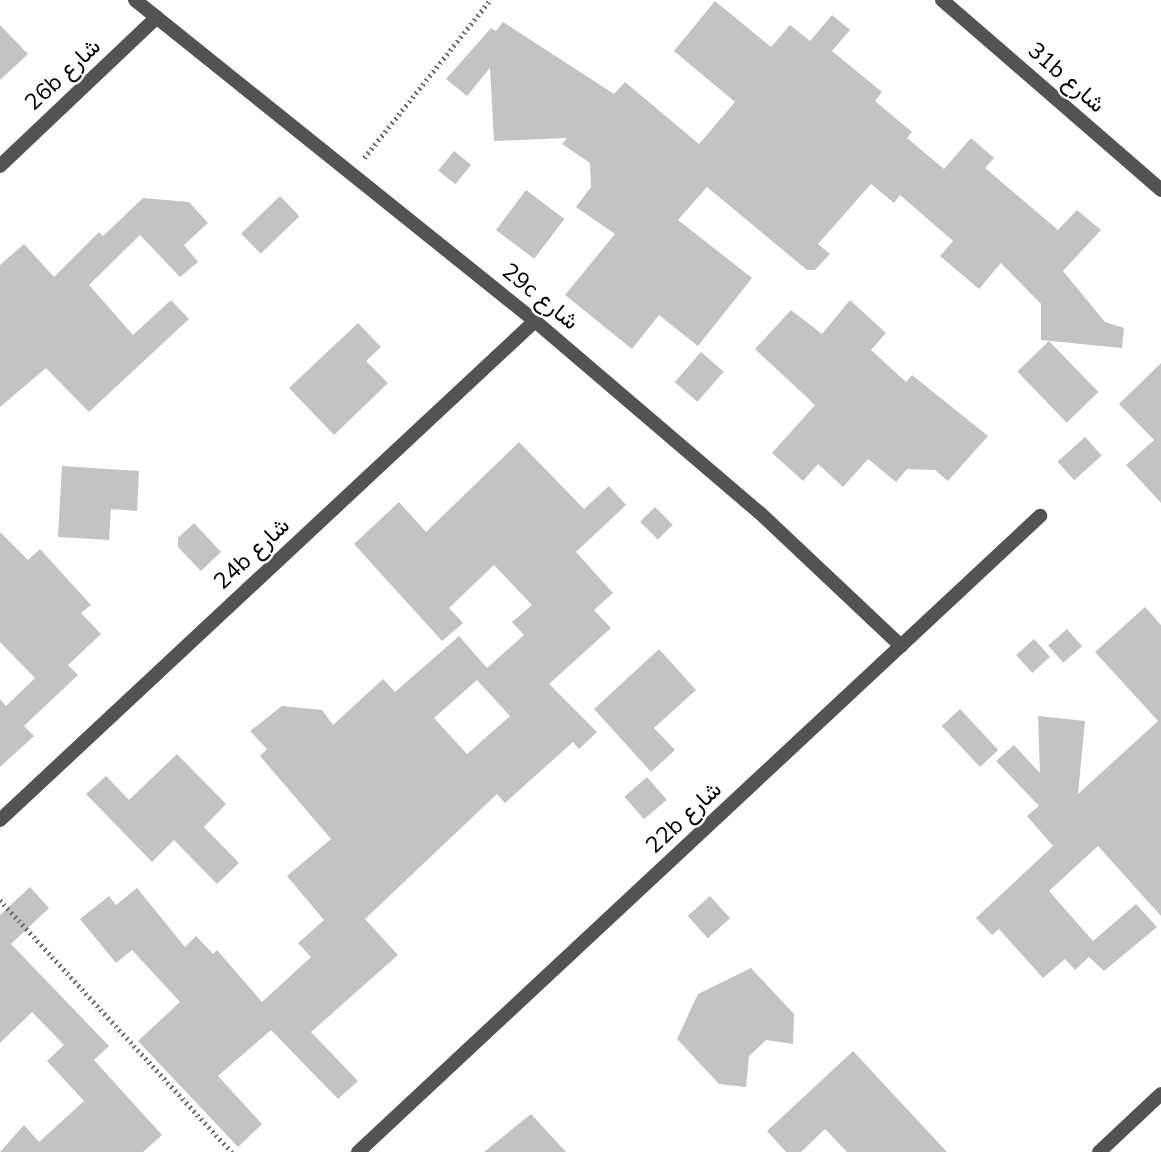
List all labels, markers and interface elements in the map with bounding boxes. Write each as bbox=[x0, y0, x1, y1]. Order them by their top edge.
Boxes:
street label: 26b شارع bbox=[20, 33, 106, 117]
street label: 31b شارع bbox=[1022, 37, 1110, 119]
street label: 29c شارع bbox=[496, 258, 584, 336]
street label: 24b شارع bbox=[209, 512, 295, 596]
street label: 22b شارع bbox=[641, 776, 727, 860]

